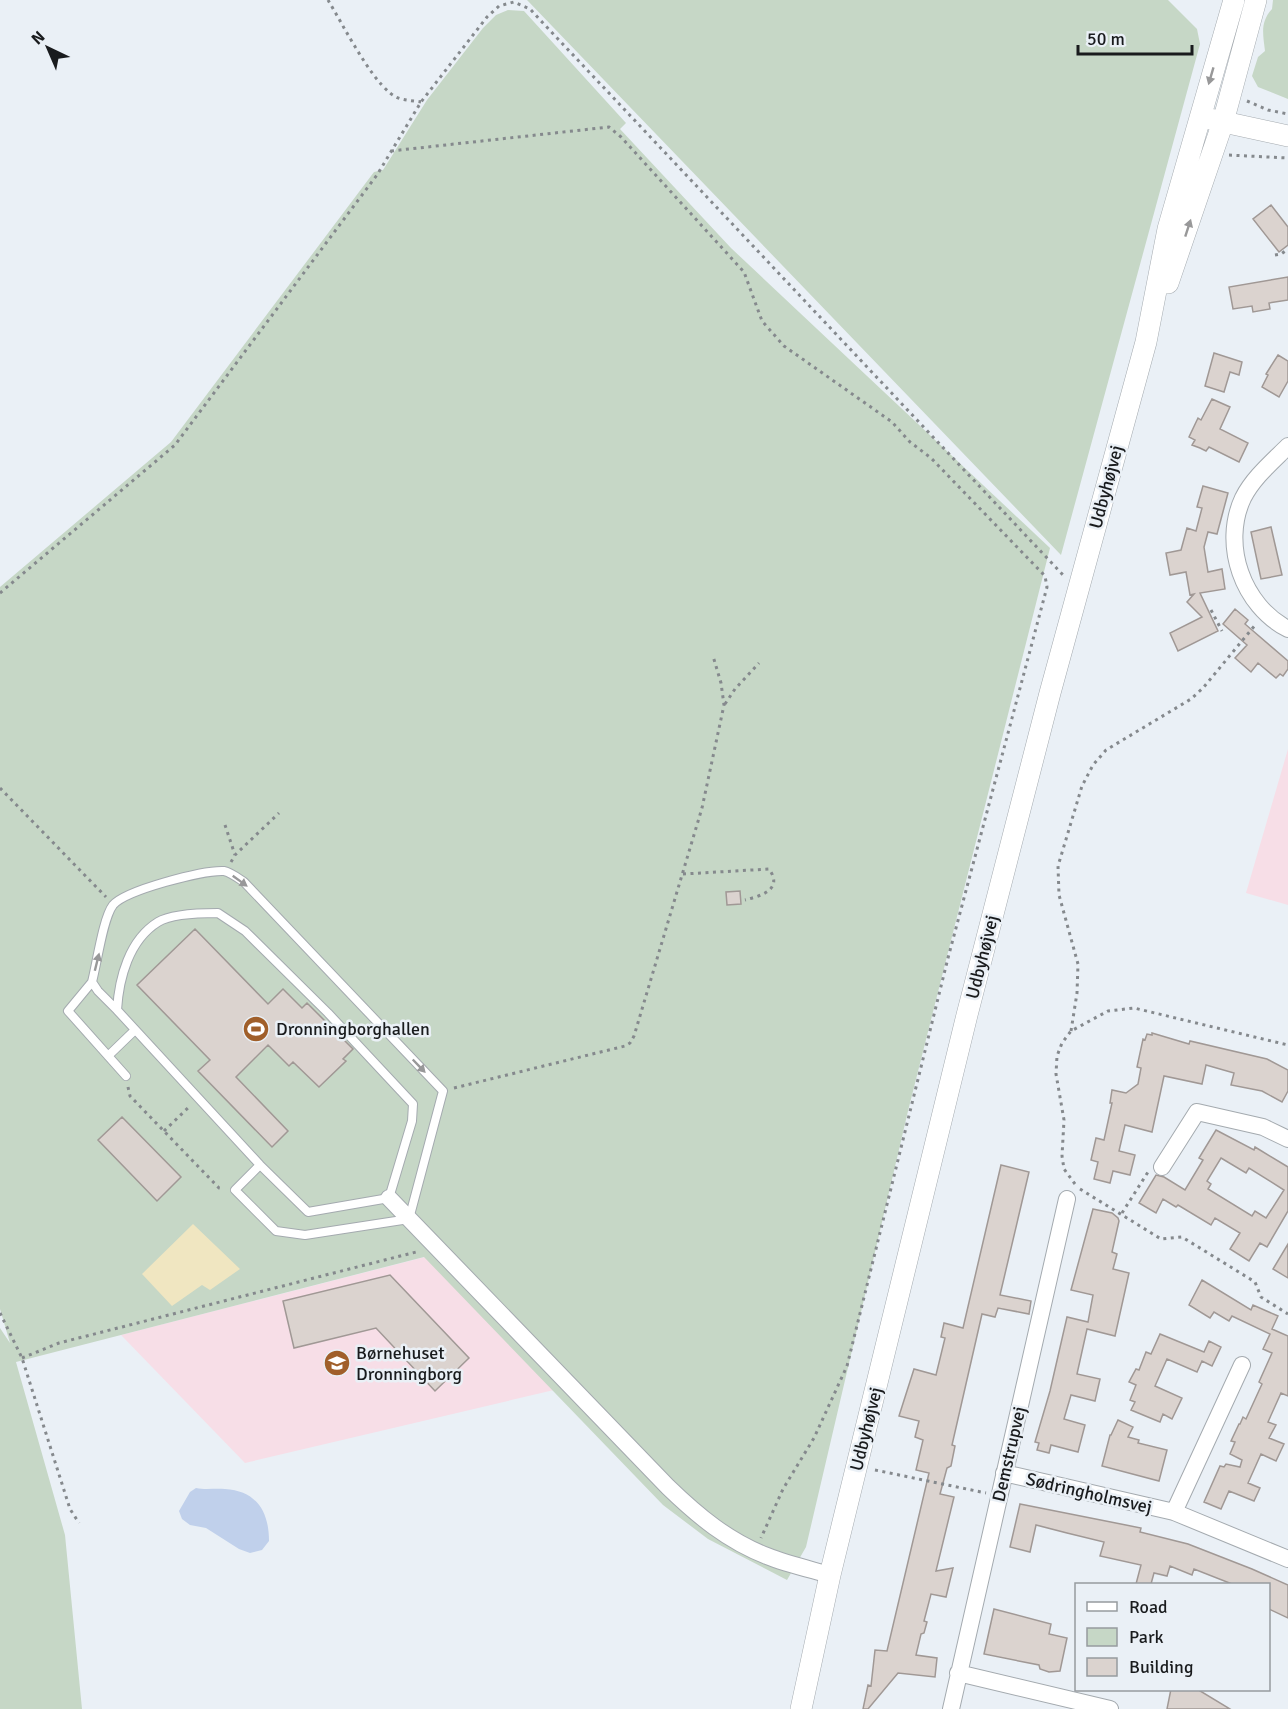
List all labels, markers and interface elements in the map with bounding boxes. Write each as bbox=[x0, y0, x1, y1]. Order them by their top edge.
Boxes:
north arrow bbox=[18, 18, 78, 78]
scale bar bbox=[1078, 18, 1192, 56]
text: N bbox=[27, 27, 49, 49]
text: 50 m bbox=[1087, 28, 1125, 50]
one-way arrow bbox=[1206, 67, 1215, 85]
one-way arrow bbox=[1184, 219, 1193, 237]
street label: Udbyhøjvej bbox=[1084, 443, 1128, 531]
one-way arrow bbox=[232, 874, 247, 886]
street label: Udbyhøjvej bbox=[961, 913, 1003, 1001]
one-way arrow bbox=[93, 952, 102, 971]
sports icon: Dronningborghallen bbox=[241, 1014, 271, 1044]
place label: Dronningborghallen bbox=[276, 1018, 430, 1040]
one-way arrow bbox=[412, 1058, 426, 1073]
place label: Børnehuset Dronningborg bbox=[356, 1342, 462, 1385]
school or university icon: Børnehuset Dronningborg bbox=[322, 1348, 352, 1378]
street label: Udbyhøjvej bbox=[845, 1385, 887, 1473]
street label: Demstrupvej bbox=[987, 1404, 1031, 1504]
street label: Sødringholmsvej bbox=[1024, 1468, 1154, 1518]
legend bbox=[1075, 1583, 1270, 1691]
text: Road bbox=[1129, 1596, 1168, 1618]
text: Park bbox=[1129, 1626, 1164, 1648]
text: Building bbox=[1129, 1656, 1193, 1678]

